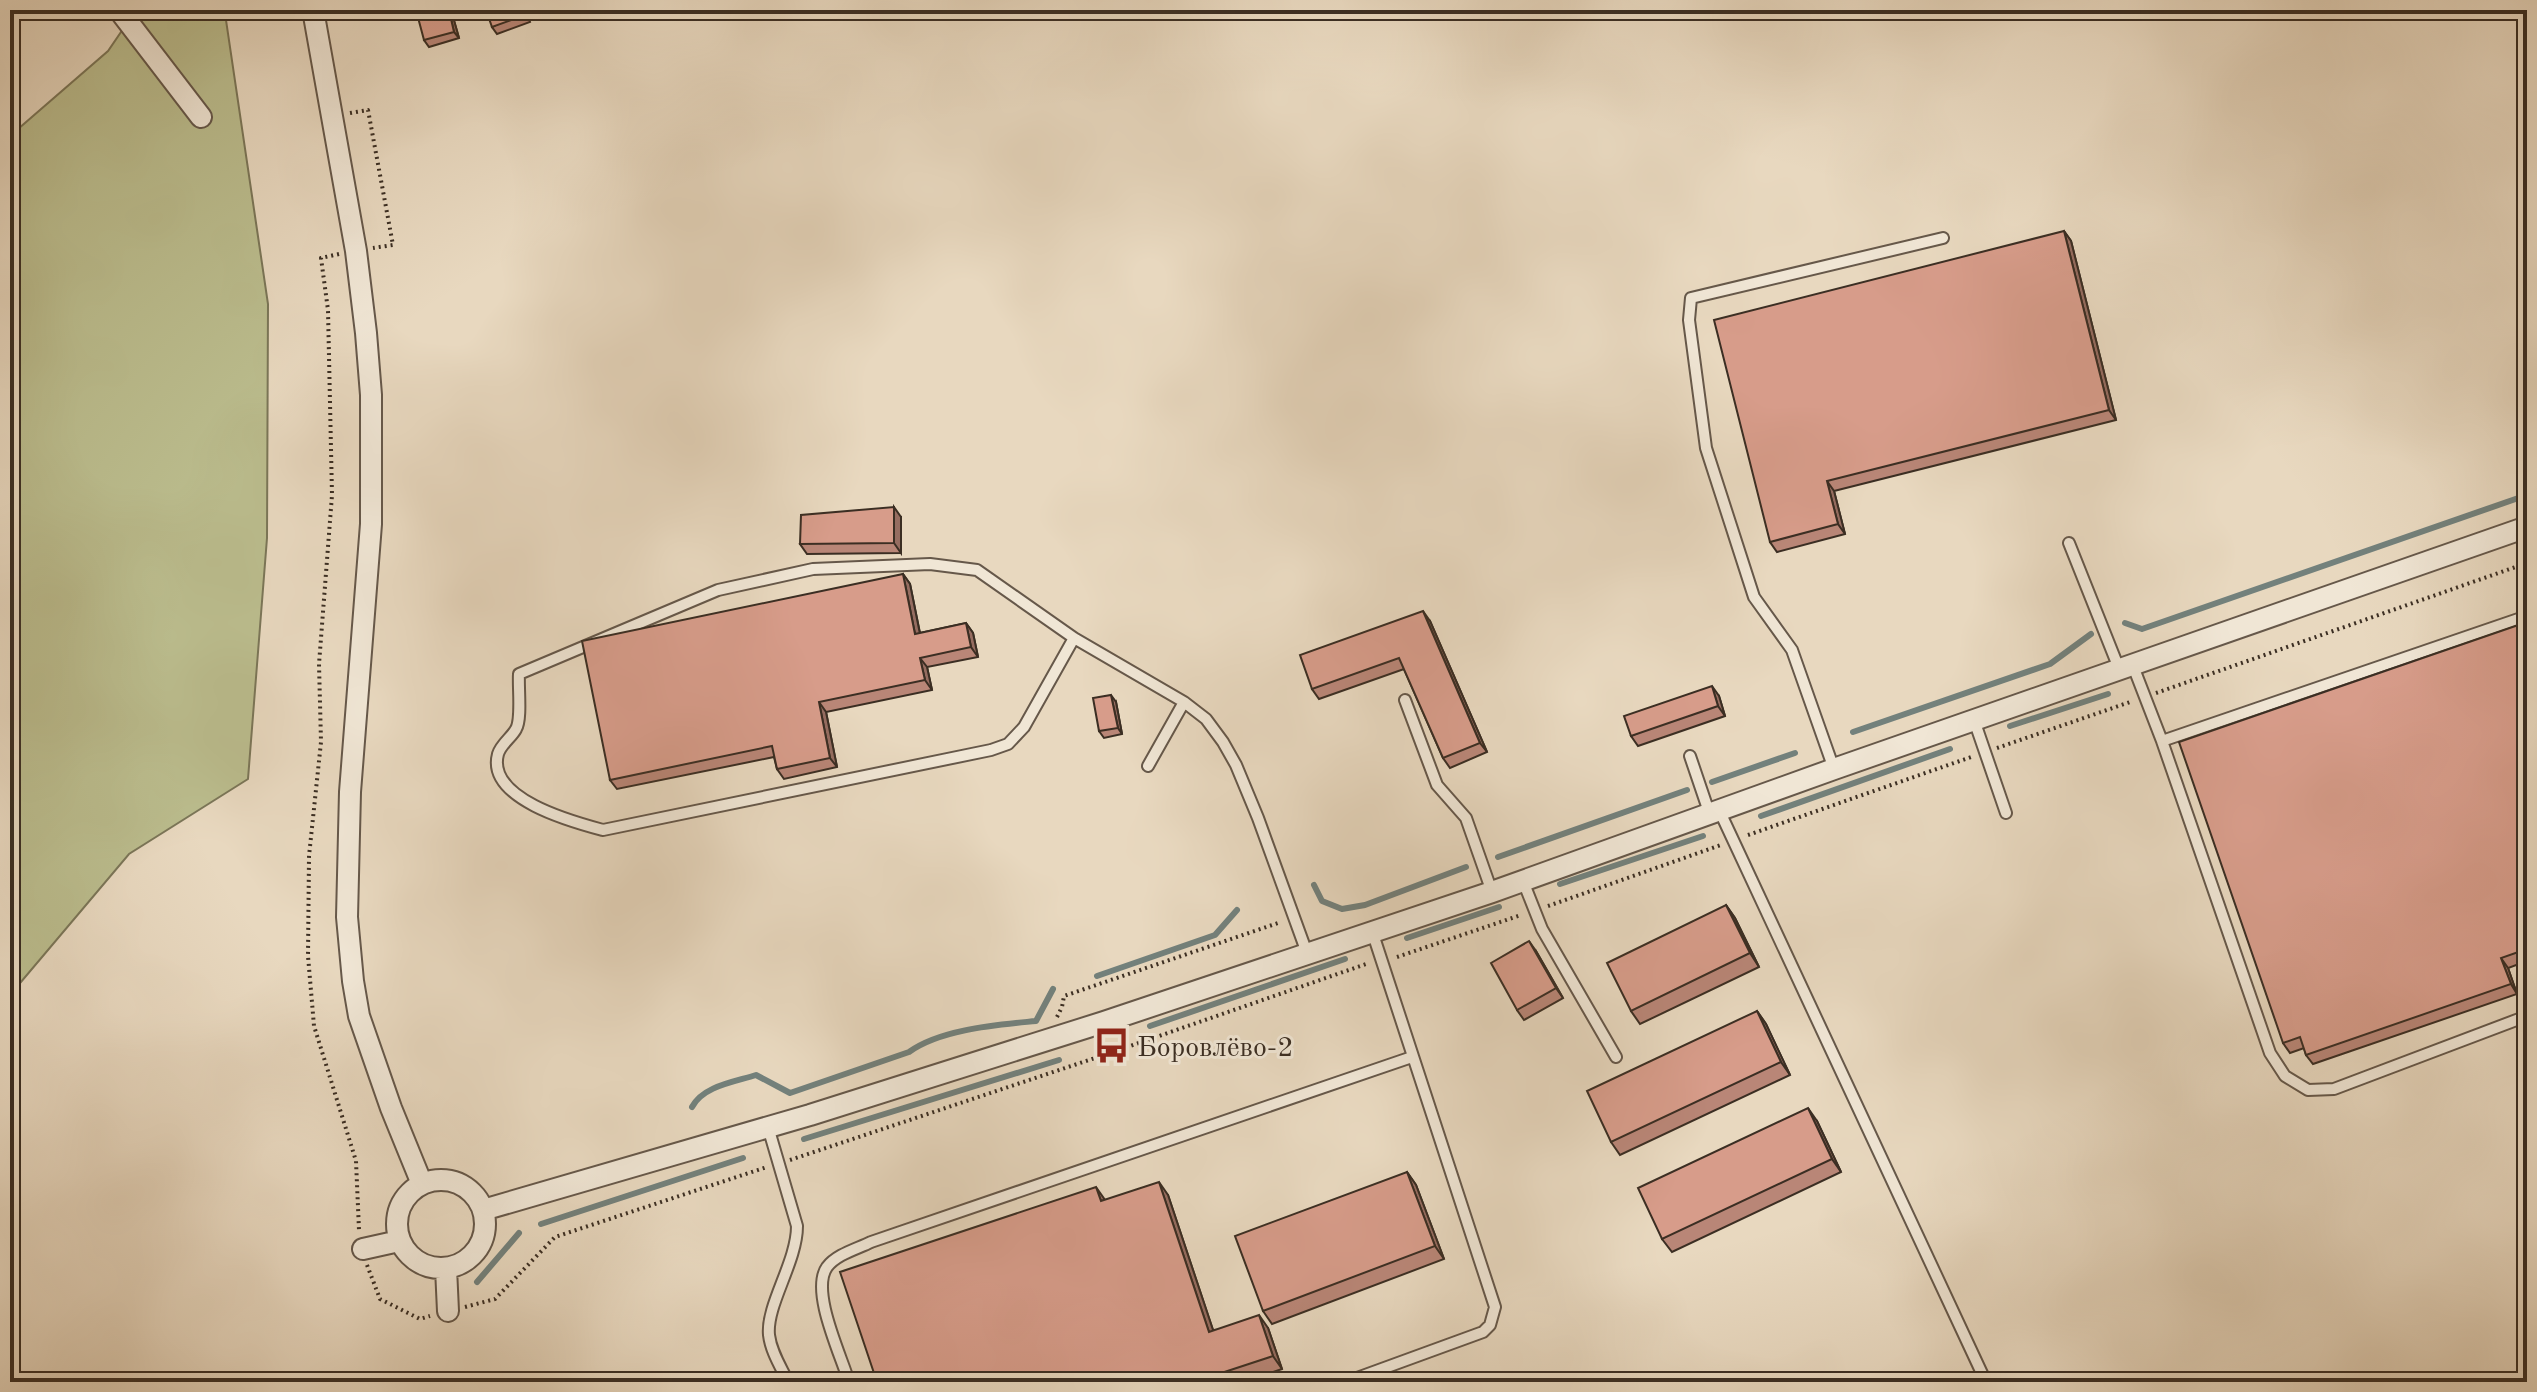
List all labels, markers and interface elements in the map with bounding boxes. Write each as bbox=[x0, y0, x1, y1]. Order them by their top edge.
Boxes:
bus stop icon: Боровлёво-2 bbox=[1092, 1027, 1130, 1065]
place label: Боровлёво-2 bbox=[1137, 1035, 1293, 1063]

